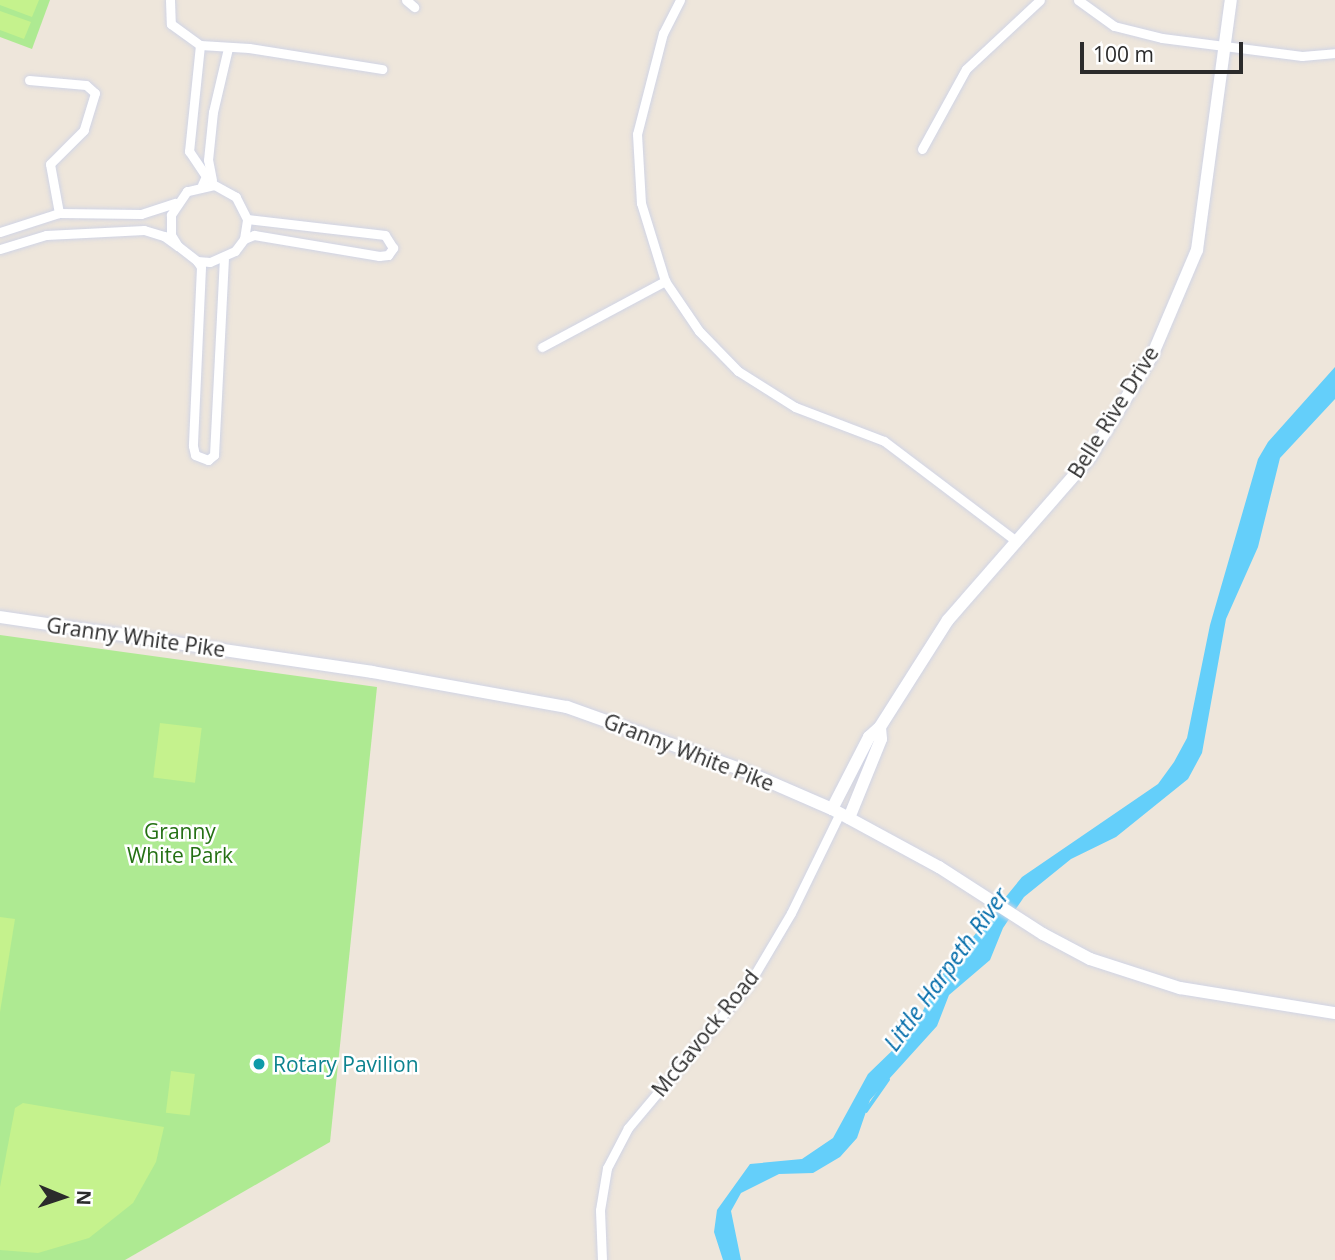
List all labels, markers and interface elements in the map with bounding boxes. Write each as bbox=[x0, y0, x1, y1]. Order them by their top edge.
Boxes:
scale bar bbox=[1083, 28, 1246, 72]
text: 100 m bbox=[1093, 40, 1154, 68]
street label: Belle Rive Drive bbox=[1062, 341, 1164, 483]
street label: Granny White Pike bbox=[45, 612, 227, 662]
street label: Granny White Pike bbox=[600, 708, 778, 796]
park label: Granny White Park bbox=[127, 818, 233, 868]
water label: Little Harpeth River bbox=[878, 882, 1014, 1056]
street label: McGavock Road bbox=[646, 965, 764, 1101]
place label: Rotary Pavilion bbox=[273, 1051, 419, 1077]
marker: Rotary Pavilion bbox=[251, 1056, 267, 1072]
north arrow bbox=[28, 1162, 98, 1232]
text: N bbox=[71, 1190, 97, 1206]

